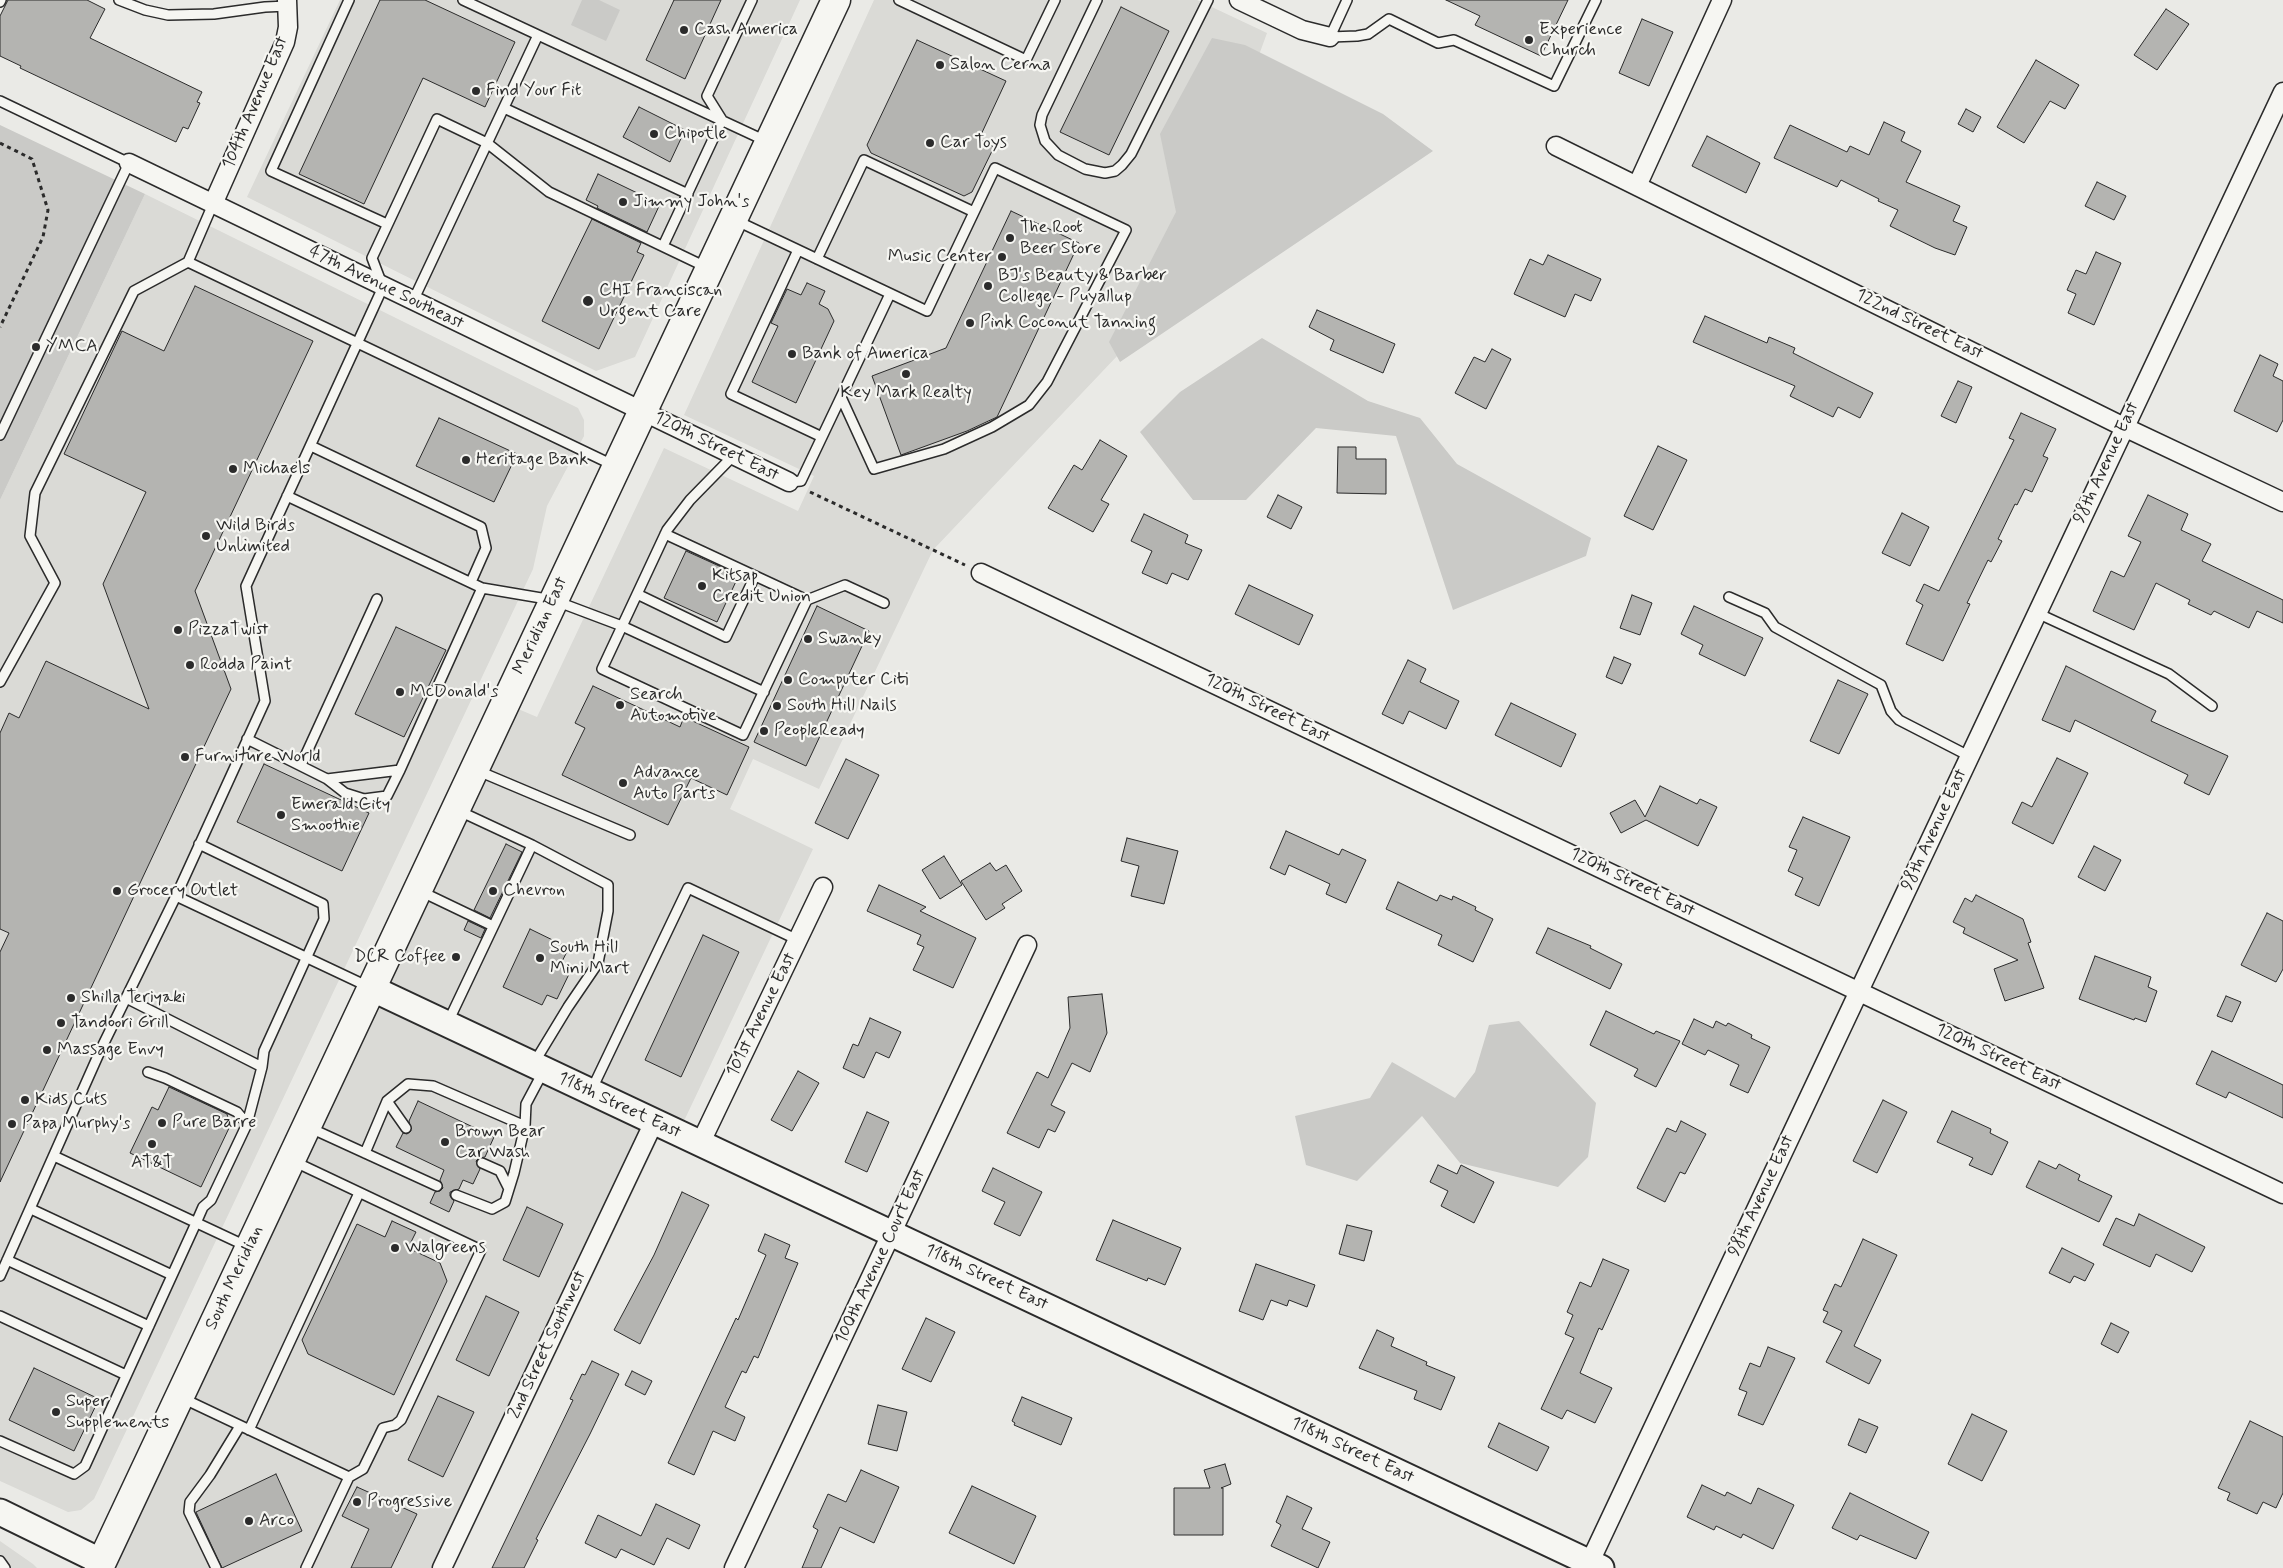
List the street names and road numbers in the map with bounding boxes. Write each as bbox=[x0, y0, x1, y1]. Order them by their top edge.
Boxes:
street label: 104th Avenue East bbox=[218, 33, 294, 173]
street label: 47th Avenue Southeast bbox=[305, 241, 467, 335]
street label: 122nd Street East bbox=[1852, 285, 1986, 365]
street label: 98th Avenue East bbox=[2069, 399, 2145, 527]
street label: 120th Street East bbox=[650, 407, 782, 487]
street label: Meridian East bbox=[509, 574, 573, 678]
street label: 120th Street East bbox=[1201, 669, 1333, 749]
street label: 98th Avenue East bbox=[1897, 766, 1973, 894]
street label: 120th Street East bbox=[1566, 843, 1698, 923]
street label: 101st Avenue East bbox=[723, 949, 801, 1081]
street label: 120th Street East bbox=[1932, 1019, 2064, 1097]
street label: 118th Street East bbox=[554, 1068, 684, 1144]
street label: 98th Avenue East bbox=[1724, 1132, 1800, 1260]
street label: 100th Avenue Court East bbox=[831, 1166, 931, 1348]
street label: South Meridian bbox=[201, 1222, 269, 1334]
street label: 118th Street East bbox=[921, 1240, 1051, 1316]
street label: 2nd Street Southwest bbox=[504, 1267, 592, 1423]
street label: 118th Street East bbox=[1287, 1413, 1417, 1489]

